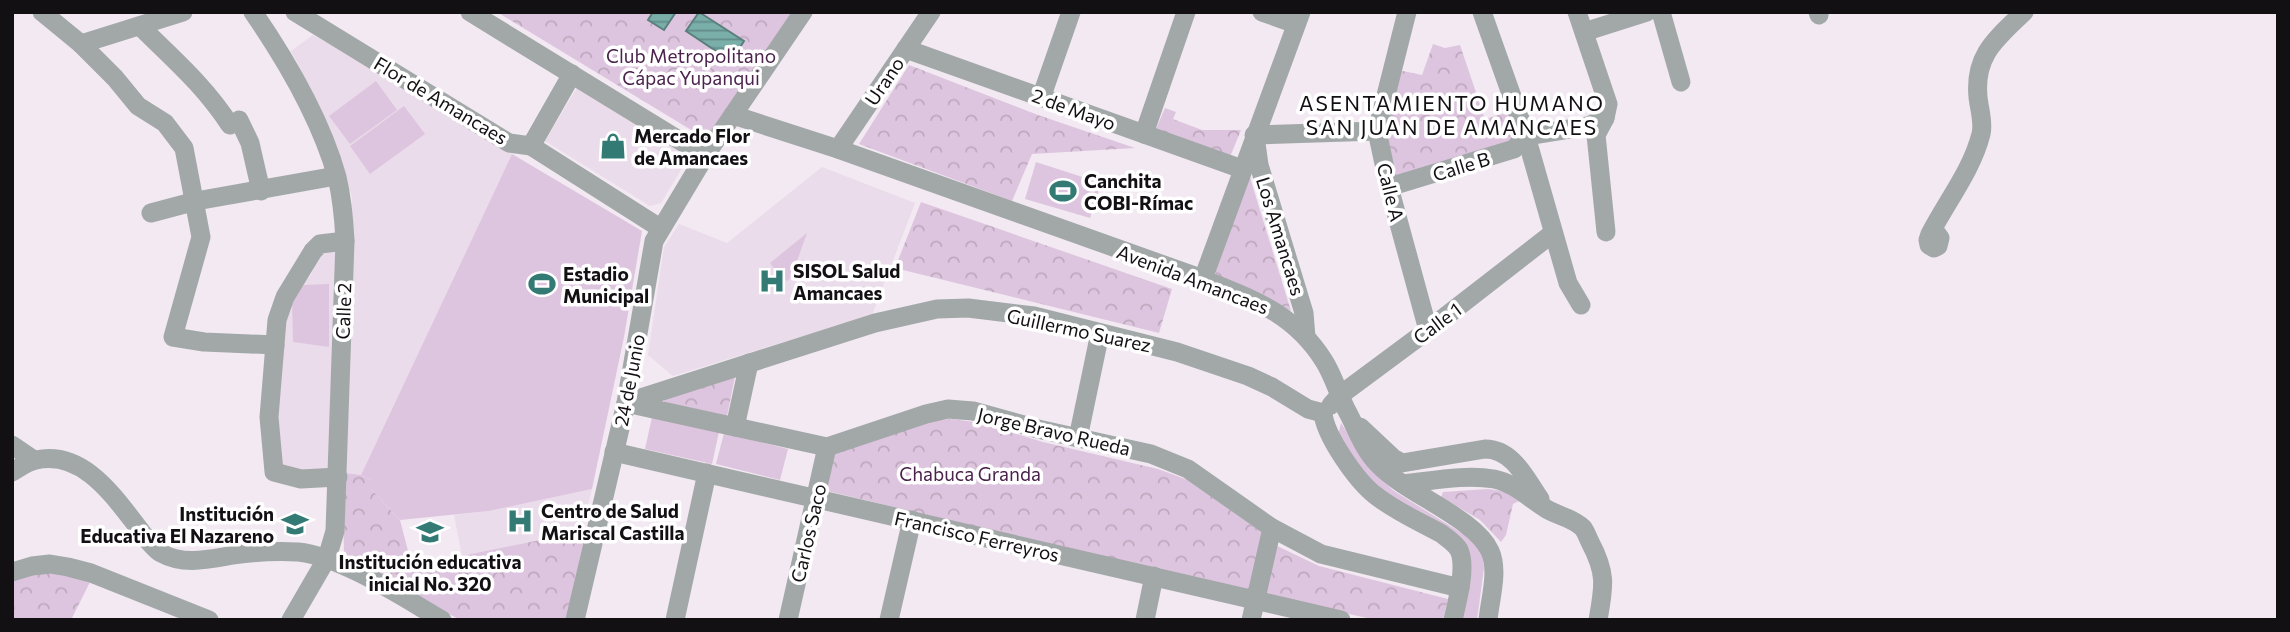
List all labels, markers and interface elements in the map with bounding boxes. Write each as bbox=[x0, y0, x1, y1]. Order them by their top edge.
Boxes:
park label: Club Metropolitano Cápac Yupanqui bbox=[606, 44, 776, 89]
street label: Flor de Amancaes bbox=[370, 51, 512, 149]
street label: Urano bbox=[860, 52, 908, 110]
street label: 2 de Mayo bbox=[1029, 83, 1119, 135]
district label: ASENTAMIENTO HUMANO SAN JUAN DE AMANCAES bbox=[1299, 90, 1605, 139]
place label: Mercado Flor de Amancaes bbox=[634, 124, 751, 169]
shop icon: Mercado Flor de Amancaes bbox=[598, 131, 628, 161]
street label: Calle B bbox=[1430, 146, 1492, 186]
street label: Calle A bbox=[1373, 160, 1409, 224]
place label: Canchita COBI-Rímac bbox=[1084, 169, 1193, 214]
street label: Los Amancaes bbox=[1252, 174, 1310, 298]
sports icon: Canchita COBI-Rímac bbox=[1048, 176, 1078, 206]
street label: Avenida Amancaes bbox=[1114, 239, 1272, 319]
place label: SISOL Salud Amancaes bbox=[793, 259, 900, 304]
place label: Estadio Municipal bbox=[563, 262, 649, 307]
hospital icon: SISOL Salud Amancaes bbox=[757, 266, 787, 296]
sports icon: Estadio Municipal bbox=[527, 269, 557, 299]
street label: Calle 2 bbox=[331, 282, 355, 340]
street label: Calle 1 bbox=[1408, 297, 1466, 349]
street label: Guillermo Suarez bbox=[1005, 304, 1153, 356]
street label: 24 de Junio bbox=[609, 332, 649, 428]
street label: Jorge Bravo Rueda bbox=[975, 402, 1133, 460]
park label: Chabuca Granda bbox=[899, 462, 1041, 485]
street label: Carlos Saco bbox=[785, 481, 831, 585]
place label: Centro de Salud Mariscal Castilla bbox=[541, 499, 685, 544]
place label: Institución Educativa El Nazareno bbox=[80, 502, 274, 547]
hospital icon: Centro de Salud Mariscal Castilla bbox=[505, 506, 535, 536]
street label: Francisco Ferreyros bbox=[892, 506, 1062, 566]
school or university icon: Institución Educativa El Nazareno bbox=[280, 509, 310, 539]
school or university icon: Institución educativa inicial No. 320 bbox=[415, 517, 445, 547]
place label: Institución educativa inicial No. 320 bbox=[339, 550, 522, 595]

